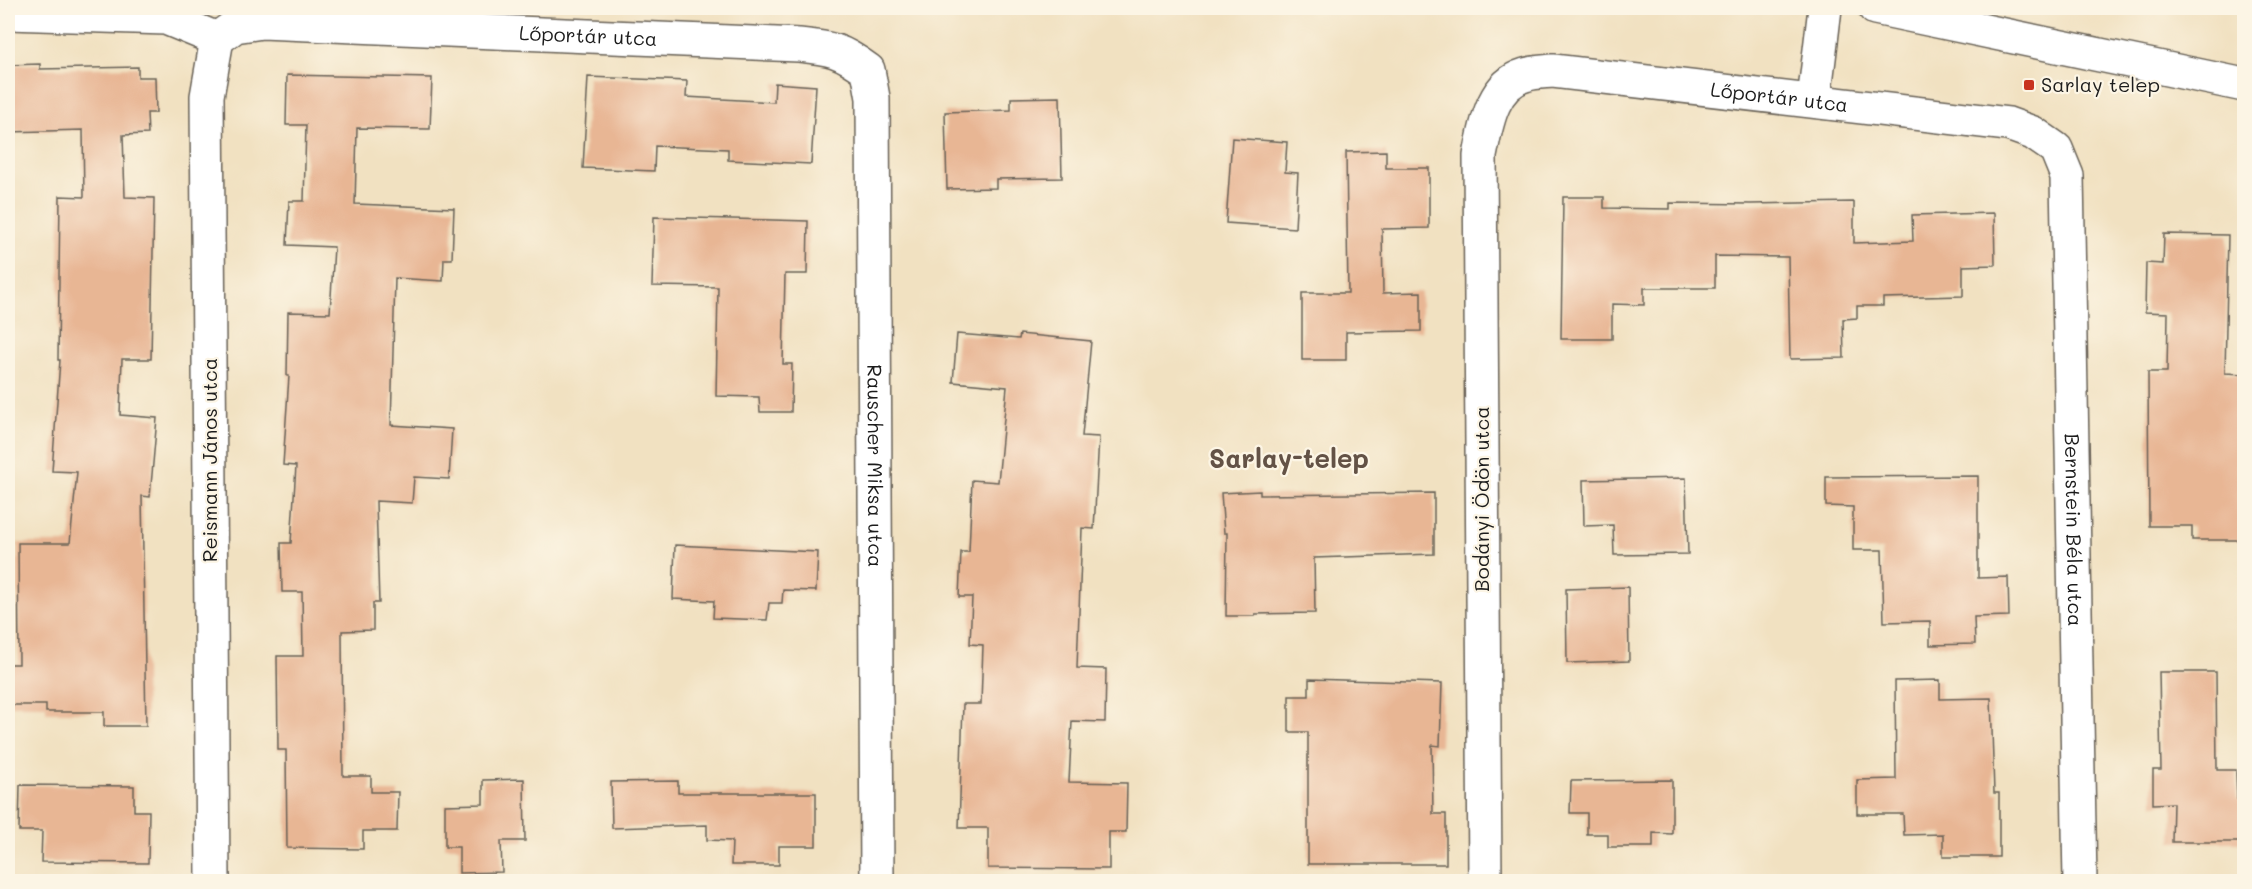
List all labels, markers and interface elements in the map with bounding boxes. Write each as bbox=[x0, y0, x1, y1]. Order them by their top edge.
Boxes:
street label: Lőportár utca bbox=[519, 19, 658, 51]
place label: Sarlay telep bbox=[2041, 71, 2160, 97]
street label: Lőportár utca bbox=[1709, 75, 1850, 117]
marker: Sarlay telep bbox=[2022, 78, 2036, 92]
street label: Reismann János utca bbox=[196, 358, 222, 562]
street label: Rauscher Miksa utca bbox=[862, 364, 889, 567]
street label: Bodányi Ödön utca bbox=[1468, 406, 1494, 592]
street label: Bernstein Béla utca bbox=[2060, 433, 2089, 627]
district label: Sarlay-telep bbox=[1209, 441, 1369, 475]

